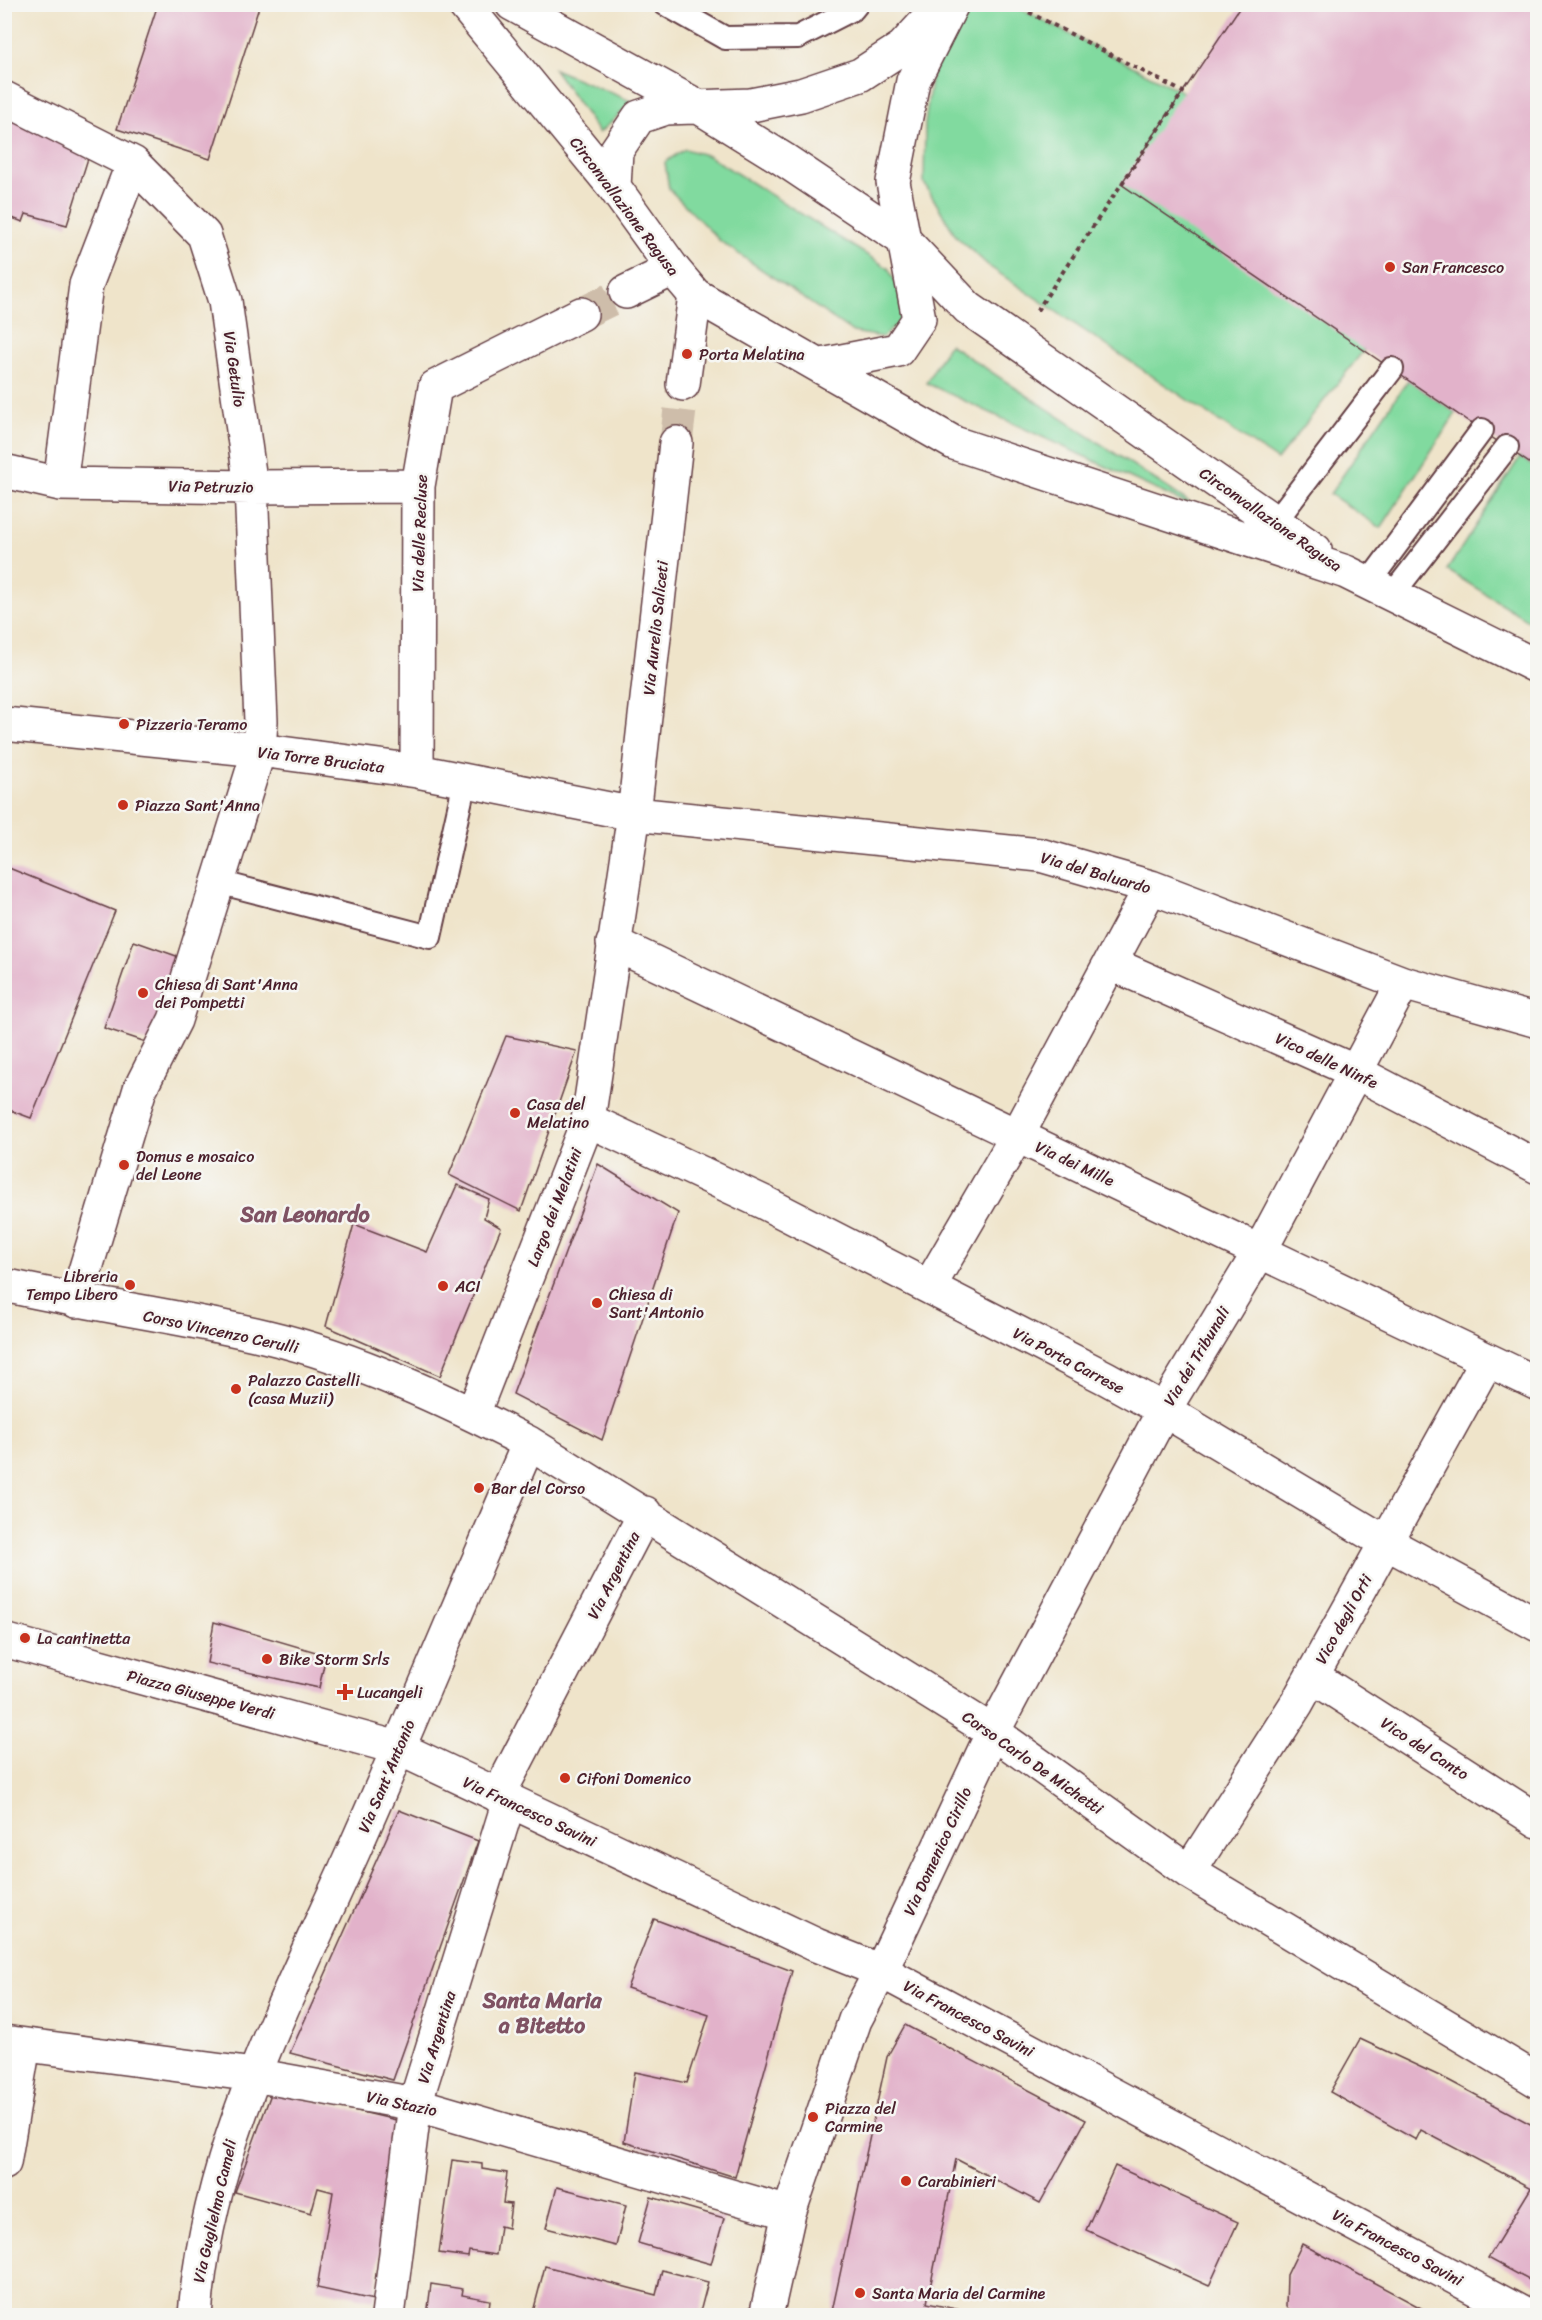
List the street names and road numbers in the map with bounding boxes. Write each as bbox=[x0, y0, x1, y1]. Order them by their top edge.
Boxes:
street label: Circonvallazione Ragusa bbox=[562, 130, 687, 283]
street label: Via Getulio bbox=[215, 329, 254, 409]
street label: Circonvallazione Ragusa bbox=[1193, 459, 1348, 580]
street label: Via Petruzio bbox=[168, 471, 254, 502]
street label: Via delle Recluse bbox=[403, 474, 436, 592]
street label: Via Aurelio Saliceti bbox=[634, 559, 677, 697]
street label: Via Torre Bruciata bbox=[256, 737, 387, 782]
street label: Via del Baluardo bbox=[1037, 843, 1154, 902]
street label: Vico delle Ninfe bbox=[1271, 1024, 1383, 1097]
street label: Via dei Mille bbox=[1030, 1132, 1120, 1195]
street label: Largo dei Melatini bbox=[518, 1143, 591, 1271]
street label: Via dei Tribunali bbox=[1155, 1300, 1238, 1412]
street label: Corso Vincenzo Cerulli bbox=[141, 1301, 302, 1362]
street label: Via Porta Carrese bbox=[1008, 1319, 1130, 1402]
street label: Via Argentina bbox=[579, 1525, 649, 1624]
street label: Vico degli Orti bbox=[1307, 1568, 1380, 1670]
street label: Piazza Giuseppe Verdi bbox=[124, 1661, 279, 1728]
street label: Corso Carlo De Michetti bbox=[956, 1703, 1110, 1823]
street label: Vico del Canto bbox=[1375, 1709, 1475, 1788]
street label: Via Sant'Antonio bbox=[349, 1715, 423, 1838]
street label: Via Francesco Savini bbox=[458, 1768, 602, 1855]
street label: Via Domenico Cirillo bbox=[895, 1782, 980, 1921]
street label: Via Francesco Savini bbox=[898, 1972, 1040, 2066]
street label: Via Argentina bbox=[409, 1986, 465, 2087]
street label: Via Stazio bbox=[364, 2082, 440, 2125]
street label: Via Guglielmo Cameli bbox=[184, 2136, 245, 2286]
street label: Via Francesco Savini bbox=[1327, 2201, 1469, 2295]

